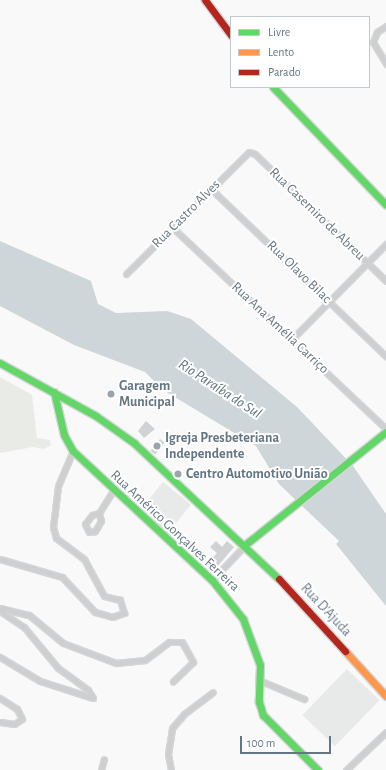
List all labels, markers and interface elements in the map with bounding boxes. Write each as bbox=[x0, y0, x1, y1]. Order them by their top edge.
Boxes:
legend bbox=[230, 16, 370, 88]
text: Livre bbox=[268, 26, 290, 38]
text: Lento bbox=[268, 46, 294, 58]
text: Parado bbox=[268, 66, 301, 78]
street label: Rua Casemiro de Abreu bbox=[266, 164, 368, 264]
street label: Rua Castro Alves bbox=[148, 176, 224, 252]
street label: Rua Olavo Bilac bbox=[263, 237, 335, 307]
street label: Rua Ana Amélia Carriço bbox=[228, 279, 332, 377]
water label: Rio Paraíba do Sul bbox=[175, 355, 265, 423]
place label: Garagem Municipal bbox=[119, 378, 175, 410]
marker: Garagem Municipal bbox=[106, 389, 116, 399]
place label: Igreja Presbeteriana Independente bbox=[165, 430, 279, 462]
marker: Igreja Presbeteriana Independente bbox=[152, 441, 162, 451]
place label: Centro Automotivo União bbox=[186, 466, 328, 482]
street label: Rua Américo Gonçalves Ferreira bbox=[107, 467, 243, 595]
marker: Centro Automotivo União bbox=[173, 469, 183, 479]
street label: Rua D'Ajuda bbox=[297, 580, 355, 640]
scale bar bbox=[242, 728, 333, 754]
text: 100 m bbox=[247, 737, 275, 749]

